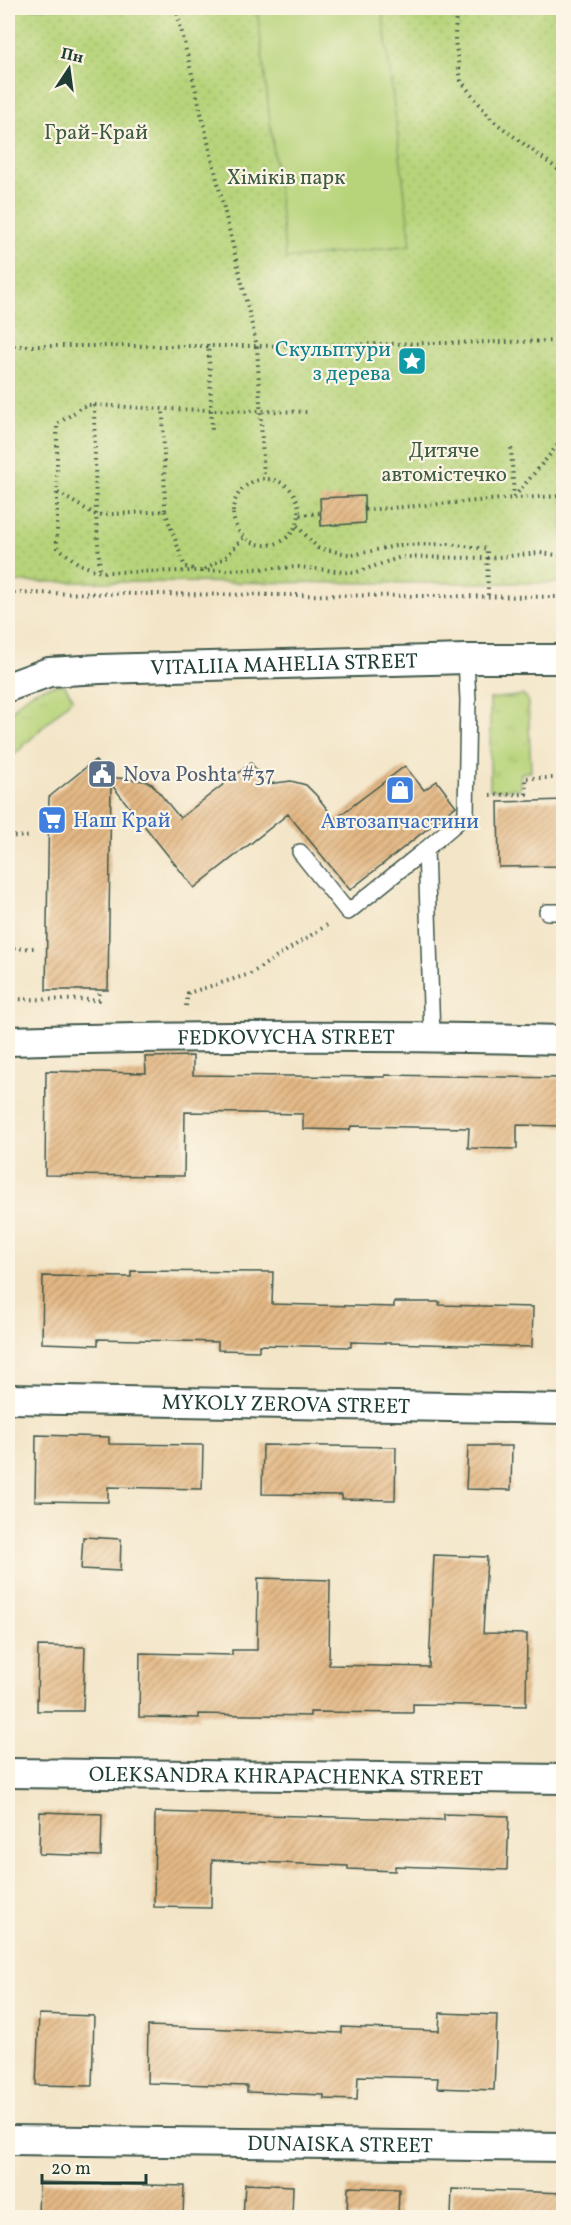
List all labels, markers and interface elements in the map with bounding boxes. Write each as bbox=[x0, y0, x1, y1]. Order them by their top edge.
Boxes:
north arrow bbox=[39, 39, 99, 99]
text: Пн bbox=[58, 43, 85, 70]
park label: Грай-Край bbox=[44, 119, 148, 148]
park label: Хіміків парк bbox=[227, 164, 345, 193]
place label: Скульптури з дерева bbox=[275, 336, 391, 389]
place icon: Скульптури з дерева bbox=[396, 345, 428, 377]
park label: Дитяче автомістечко bbox=[381, 437, 507, 490]
street label: VITALIIA MAHELIA STREET bbox=[150, 647, 418, 684]
public building icon: Nova Poshta #37 bbox=[86, 758, 118, 790]
place label: Nova Poshta #37 bbox=[123, 761, 275, 790]
shop icon: Автозапчастини bbox=[384, 774, 416, 806]
supermarket icon: Наш Край bbox=[36, 804, 68, 836]
place label: Наш Край bbox=[73, 807, 171, 836]
place label: Автозапчастини bbox=[321, 808, 479, 837]
street label: FEDKOVYCHA STREET bbox=[177, 1024, 395, 1054]
street label: MYKOLY ZEROVA STREET bbox=[161, 1389, 411, 1422]
street label: OLEKSANDRA KHRAPACHENKA STREET bbox=[89, 1761, 483, 1794]
street label: DUNAISKA STREET bbox=[247, 2130, 433, 2161]
scale bar bbox=[42, 2147, 146, 2185]
text: 20 m bbox=[51, 2157, 91, 2182]

